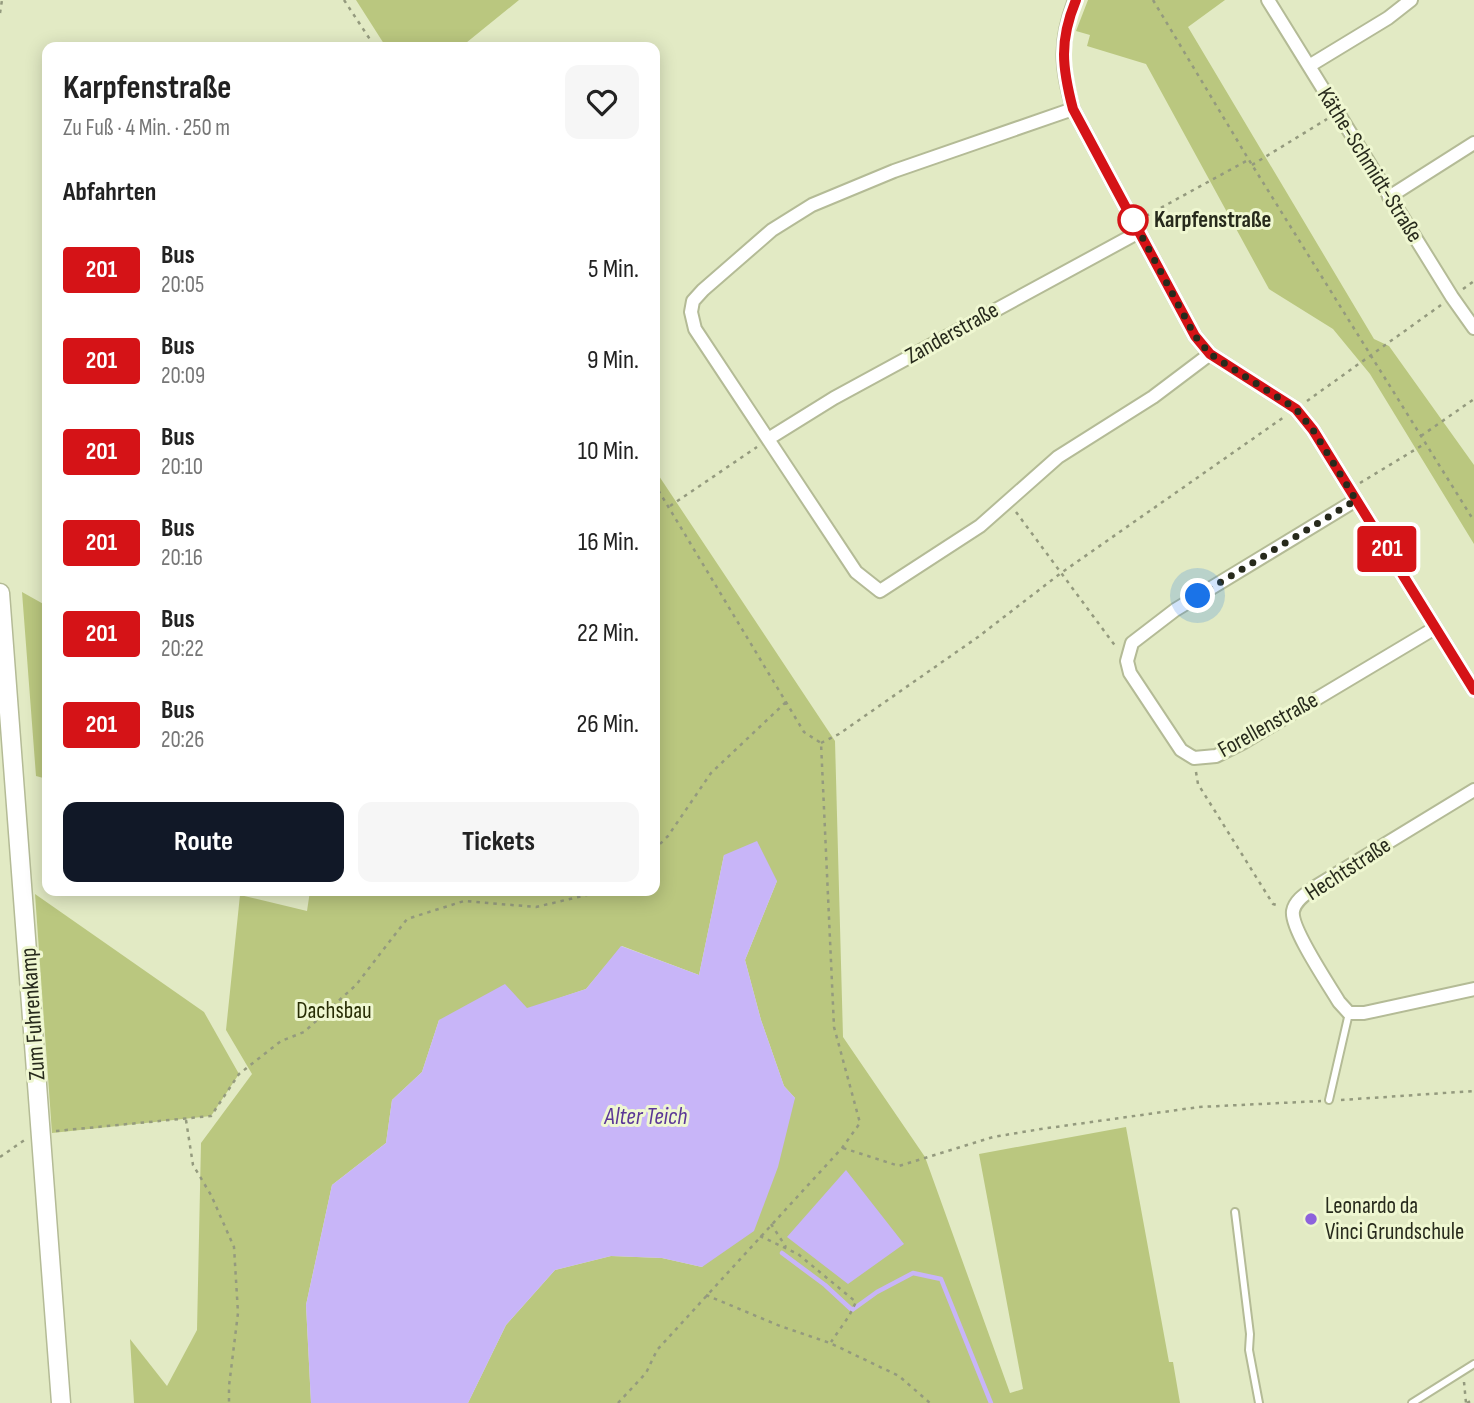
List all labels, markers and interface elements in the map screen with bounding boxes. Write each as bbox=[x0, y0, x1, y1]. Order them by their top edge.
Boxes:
button: heart bbox=[565, 65, 639, 139]
text: Karpfenstraße bbox=[63, 68, 231, 108]
street label: Käthe-Schmidt-Straße bbox=[1311, 82, 1429, 248]
text: Zu Fuß · 4 Min. · 250 m bbox=[63, 114, 230, 142]
text: Abfahrten bbox=[63, 177, 156, 208]
marker: Karpfenstraße bbox=[1118, 205, 1148, 235]
place label: Karpfenstraße bbox=[1154, 206, 1271, 234]
text: Bus bbox=[161, 240, 195, 271]
text: 5 Min. bbox=[588, 254, 639, 285]
text: 201 bbox=[86, 255, 117, 284]
text: 20:05 bbox=[161, 271, 204, 299]
street label: Zanderstraße bbox=[900, 296, 1004, 370]
text: Bus bbox=[161, 331, 195, 362]
text: 9 Min. bbox=[587, 345, 639, 376]
text: 201 bbox=[86, 346, 117, 375]
text: 20:09 bbox=[161, 362, 205, 390]
text: Bus bbox=[161, 422, 195, 453]
text: 10 Min. bbox=[578, 436, 639, 467]
text: 201 bbox=[86, 437, 117, 466]
text: 20:10 bbox=[161, 453, 203, 481]
text: Bus bbox=[161, 513, 195, 544]
line badge: 201 bbox=[1347, 526, 1427, 572]
text: 16 Min. bbox=[578, 527, 639, 558]
text: 201 bbox=[86, 528, 117, 557]
text: 201 bbox=[1371, 534, 1403, 563]
text: 20:16 bbox=[161, 544, 203, 572]
your location bbox=[1180, 578, 1215, 613]
text: Bus bbox=[161, 604, 195, 635]
text: 22 Min. bbox=[577, 618, 639, 649]
text: 201 bbox=[86, 619, 117, 648]
text: 20:22 bbox=[161, 635, 204, 663]
street label: Forellenstraße bbox=[1213, 686, 1323, 764]
text: Bus bbox=[161, 695, 195, 726]
text: 26 Min. bbox=[576, 709, 639, 740]
text: 201 bbox=[86, 710, 117, 739]
text: 20:26 bbox=[161, 726, 204, 754]
button: Route bbox=[63, 802, 344, 882]
button: Tickets bbox=[358, 802, 639, 882]
street label: Hechtstraße bbox=[1300, 831, 1396, 907]
street label: Zum Fuhrenkamp bbox=[14, 947, 52, 1081]
park label: Dachsbau bbox=[296, 997, 372, 1025]
water label: Alter Teich bbox=[604, 1102, 687, 1131]
place label: Leonardo da Vinci Grundschule bbox=[1325, 1192, 1464, 1246]
marker: Leonardo da Vinci Grundschule bbox=[1303, 1211, 1319, 1227]

